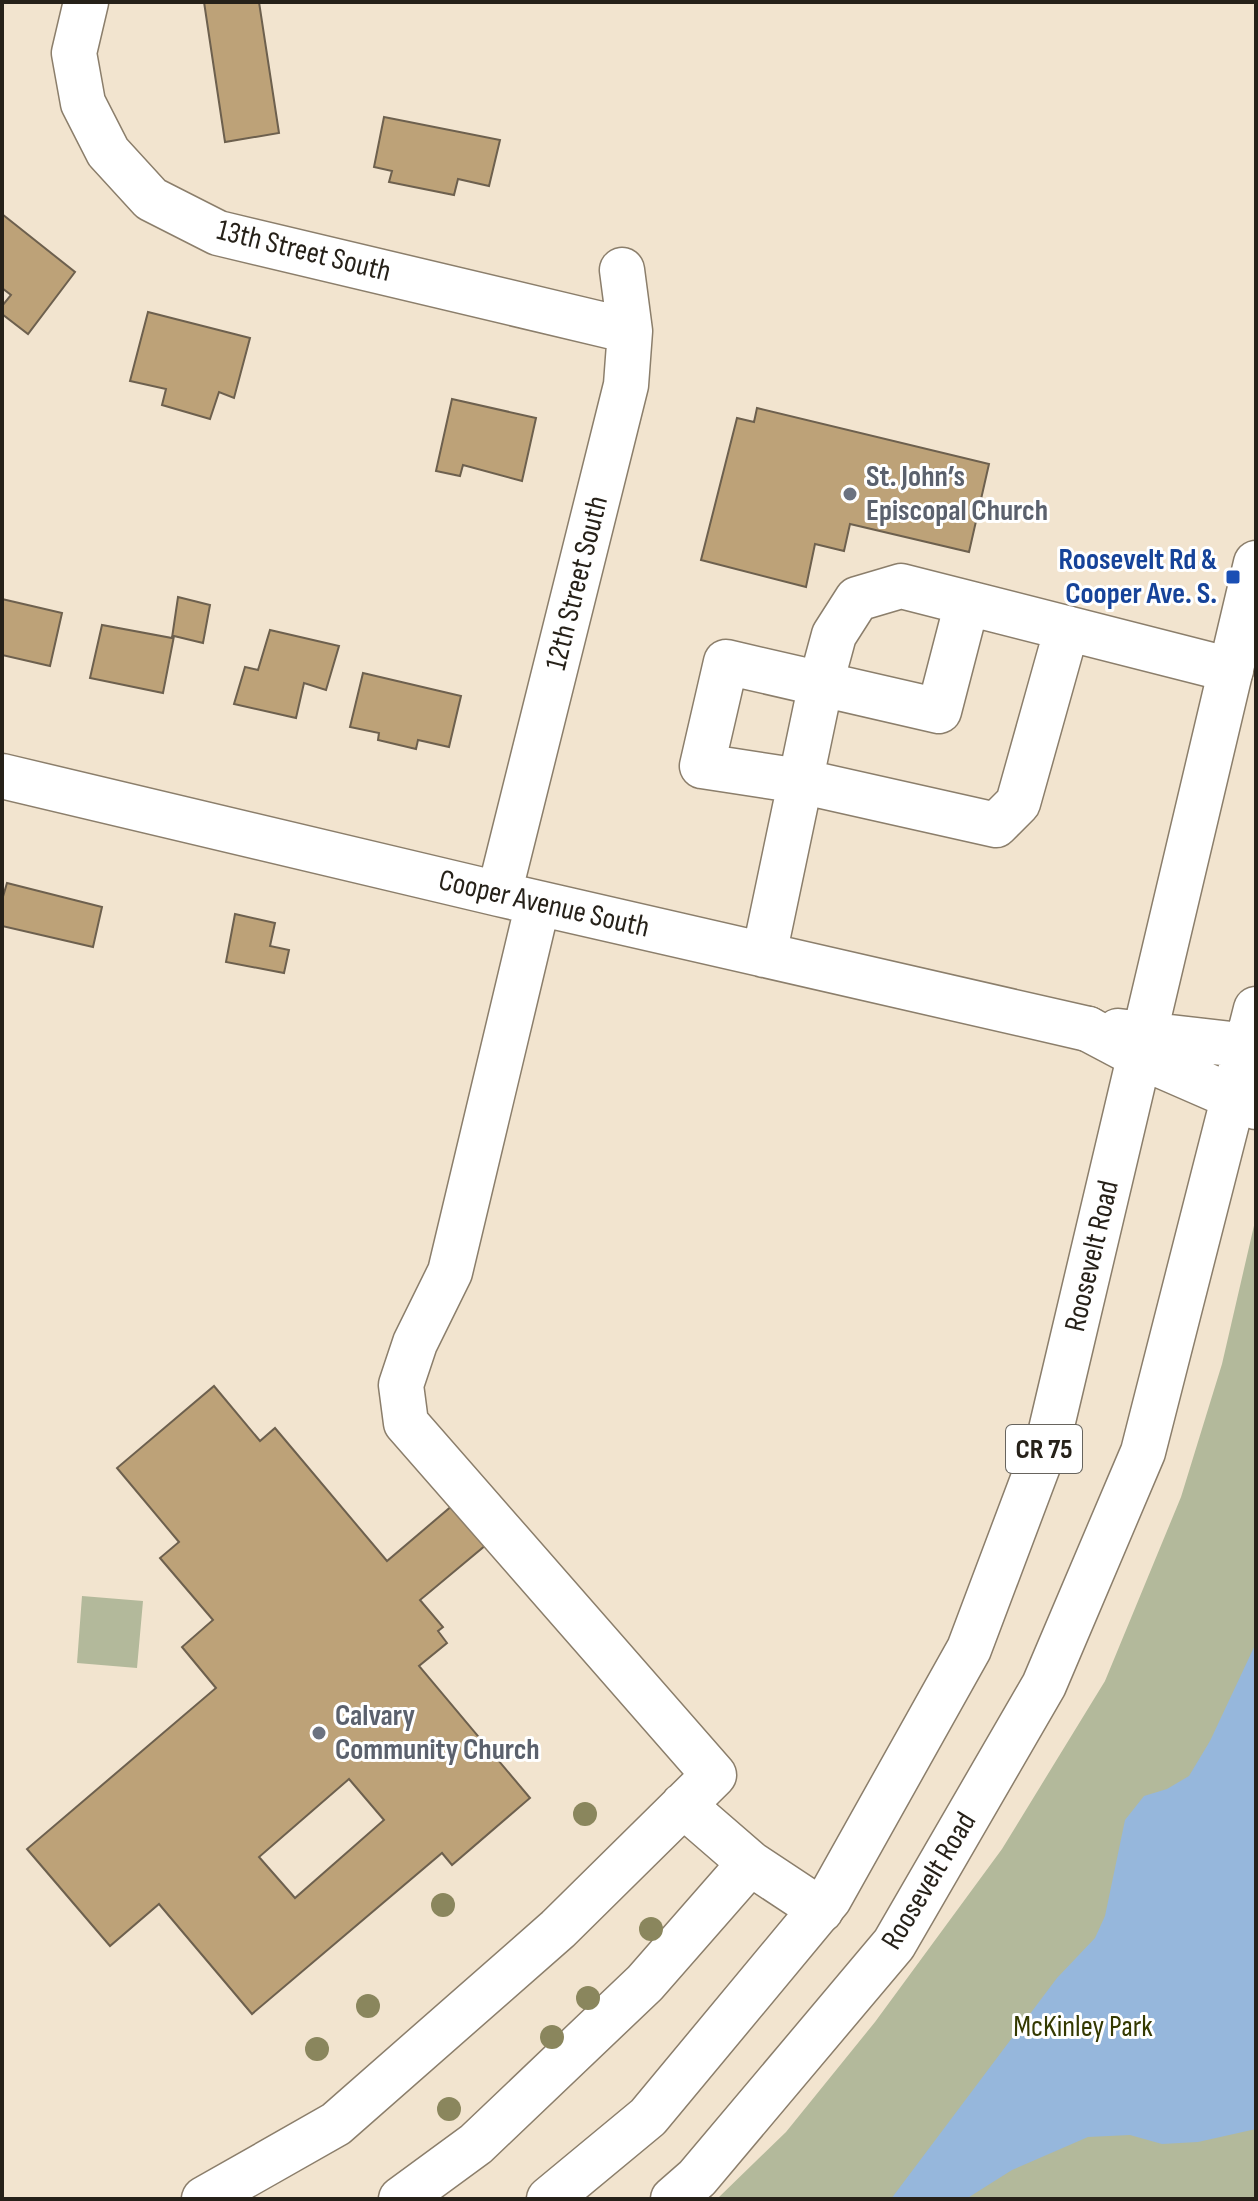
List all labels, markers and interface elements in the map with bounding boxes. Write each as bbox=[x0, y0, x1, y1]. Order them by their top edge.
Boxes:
street label: 13th Street South bbox=[213, 212, 395, 290]
place label: St. John’s Episcopal Church bbox=[866, 459, 1048, 529]
marker: St. John’s Episcopal Church bbox=[841, 485, 859, 503]
street label: 12th Street South bbox=[538, 492, 616, 674]
place label: Roosevelt Rd & Cooper Ave. S. bbox=[1058, 542, 1217, 612]
marker: Roosevelt Rd & Cooper Ave. S. bbox=[1224, 568, 1242, 586]
street label: Cooper Avenue South bbox=[435, 862, 653, 946]
street label: Roosevelt Road bbox=[1057, 1177, 1127, 1335]
road number: CR 75 bbox=[1006, 1425, 1082, 1473]
place label: Calvary Community Church bbox=[335, 1698, 540, 1768]
marker: Calvary Community Church bbox=[310, 1724, 328, 1742]
street label: Roosevelt Road bbox=[874, 1806, 984, 1956]
park label: McKinley Park bbox=[1013, 2009, 1153, 2045]

